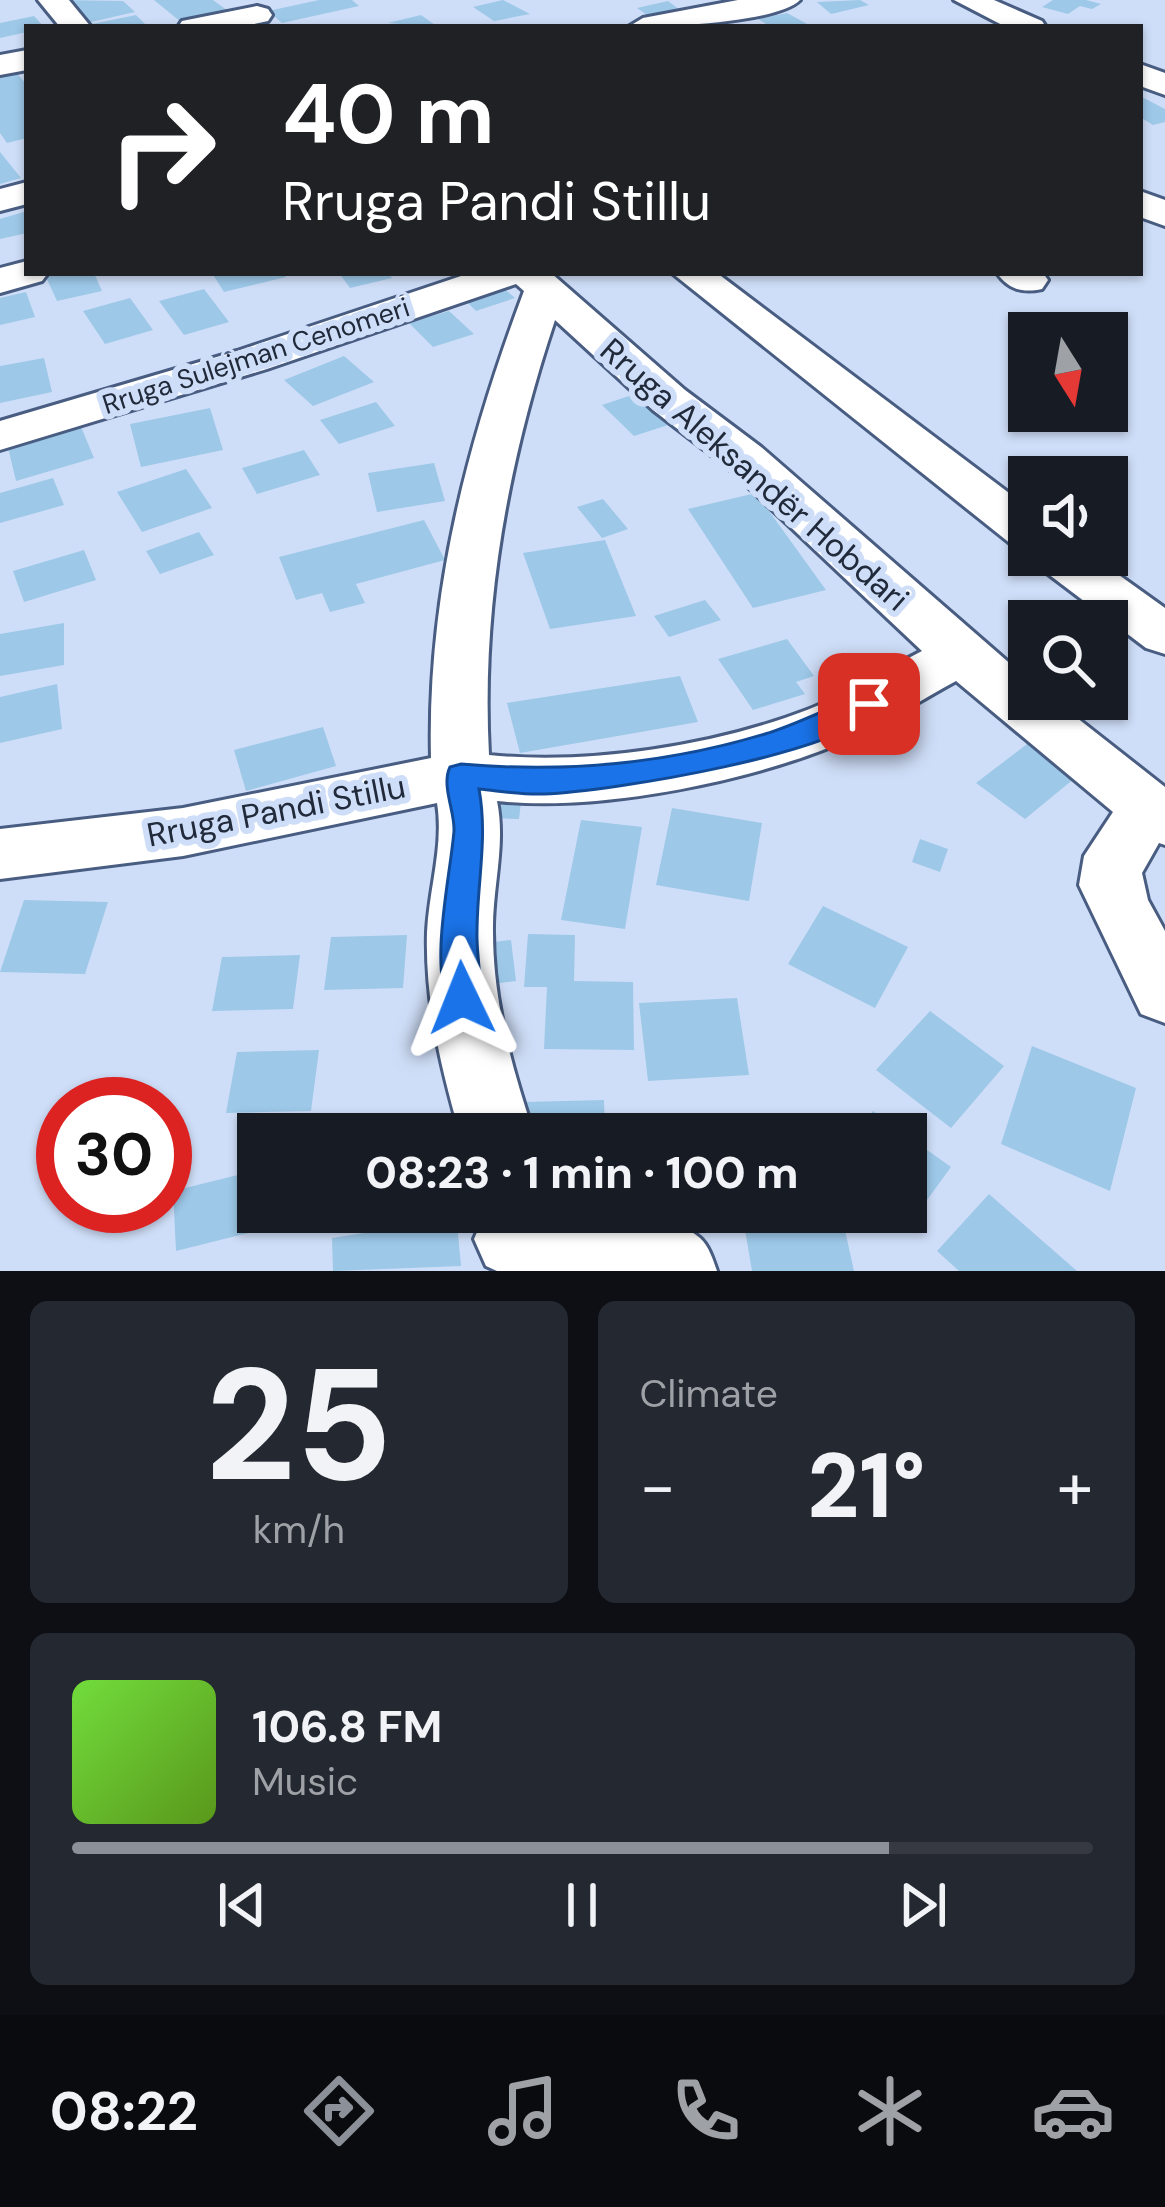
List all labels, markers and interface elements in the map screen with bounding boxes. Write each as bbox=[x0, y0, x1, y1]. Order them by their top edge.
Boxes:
text: 40 m bbox=[282, 60, 495, 169]
icon: right bbox=[84, 72, 240, 228]
text: Rruga Pandi Stillu bbox=[282, 166, 711, 237]
street label: Rruga Sulejman Cenomeri bbox=[98, 289, 414, 422]
north arrow bbox=[1008, 312, 1128, 432]
map controls bbox=[1008, 312, 1128, 720]
street label: Rruga Aleksandër Hobdari bbox=[592, 329, 918, 620]
button: sound bbox=[1008, 456, 1128, 576]
button: search bbox=[1008, 600, 1128, 720]
pin bbox=[818, 653, 920, 755]
icon: arrive bbox=[836, 671, 902, 737]
street label: Rruga Pandi Stillu bbox=[143, 764, 409, 857]
position arrow bbox=[399, 935, 525, 1061]
speed limit sign: 30 bbox=[36, 1077, 192, 1233]
text: 08:23 · 1 min · 100 m bbox=[365, 1143, 799, 1202]
text: 25 bbox=[205, 1324, 392, 1527]
text: Climate bbox=[640, 1368, 778, 1419]
text: 21° bbox=[807, 1428, 925, 1545]
text: − bbox=[640, 1444, 676, 1529]
text: + bbox=[1057, 1444, 1093, 1529]
text: km/h bbox=[253, 1504, 345, 1555]
text: 106.8 FM bbox=[252, 1697, 442, 1756]
text: Music bbox=[252, 1756, 358, 1807]
icon: previous bbox=[209, 1872, 275, 1938]
icon: pause bbox=[549, 1872, 615, 1938]
icon: next bbox=[890, 1872, 956, 1938]
icon: directions bbox=[297, 2069, 381, 2153]
icon: music bbox=[481, 2069, 565, 2153]
icon: phone bbox=[664, 2069, 748, 2153]
icon: climate bbox=[848, 2069, 932, 2153]
icon: car bbox=[1031, 2069, 1115, 2153]
text: 08:22 bbox=[50, 2076, 198, 2147]

